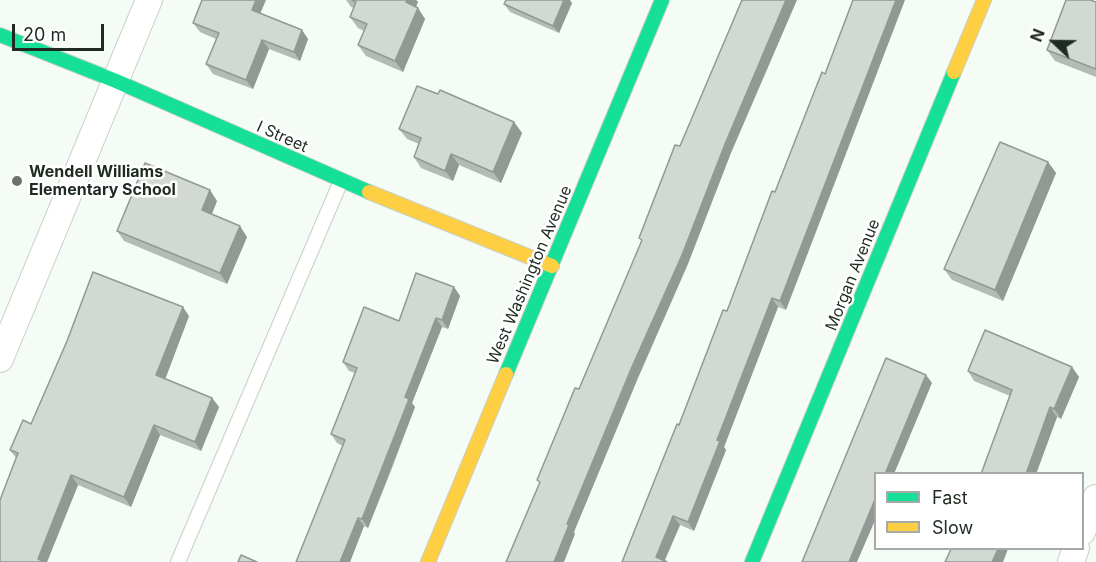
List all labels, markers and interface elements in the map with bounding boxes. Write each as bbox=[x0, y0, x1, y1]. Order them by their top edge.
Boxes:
scale bar bbox=[15, 12, 106, 50]
north arrow bbox=[1024, 12, 1084, 72]
text: 20 m bbox=[23, 24, 66, 45]
text: N bbox=[1026, 26, 1049, 45]
street label: I Street bbox=[253, 117, 311, 157]
place label: Wendell Williams Elementary School bbox=[29, 162, 176, 200]
marker: Wendell Williams Elementary School bbox=[10, 174, 24, 188]
street label: West Washington Avenue bbox=[484, 183, 576, 367]
street label: Morgan Avenue bbox=[822, 216, 884, 334]
legend bbox=[874, 472, 1084, 550]
text: Fast bbox=[932, 487, 968, 508]
text: Slow bbox=[932, 517, 973, 538]

